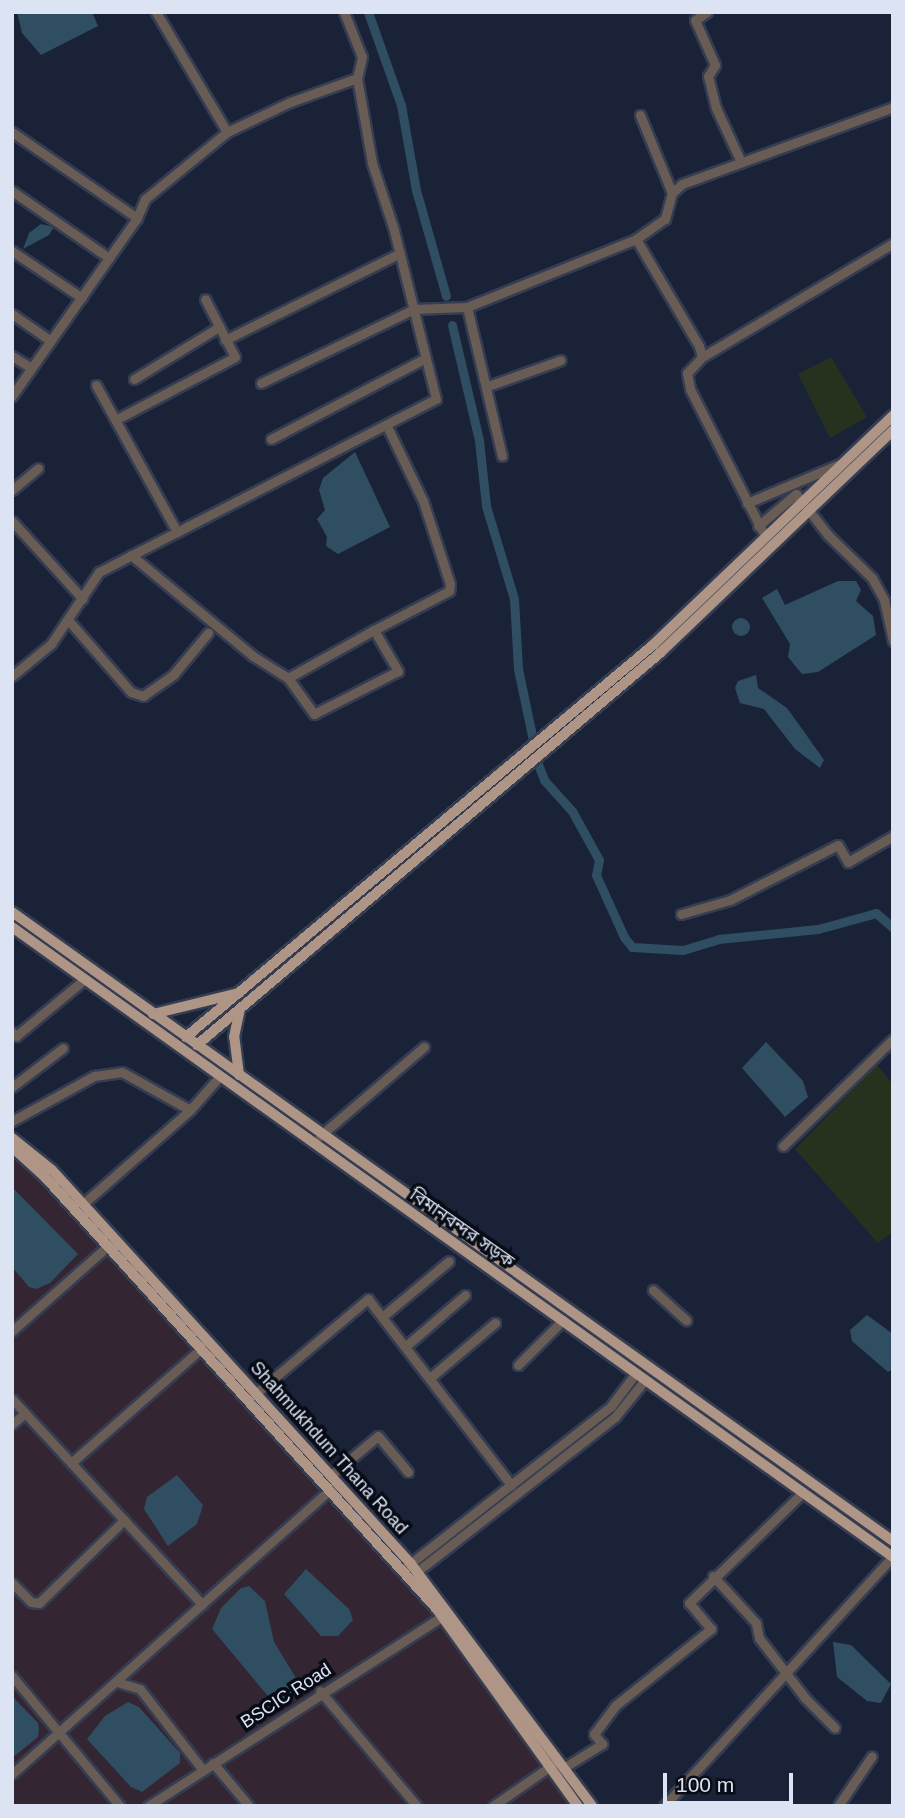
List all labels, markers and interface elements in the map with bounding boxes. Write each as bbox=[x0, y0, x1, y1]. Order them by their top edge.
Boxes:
street label: বিমানবন্দর সড়ক bbox=[406, 1184, 518, 1272]
street label: Shahmukhdum Thana Road bbox=[246, 1357, 412, 1539]
street label: BSCIC Road bbox=[237, 1659, 335, 1733]
scale bar bbox=[667, 1758, 796, 1802]
text: 100 m bbox=[676, 1773, 734, 1796]

